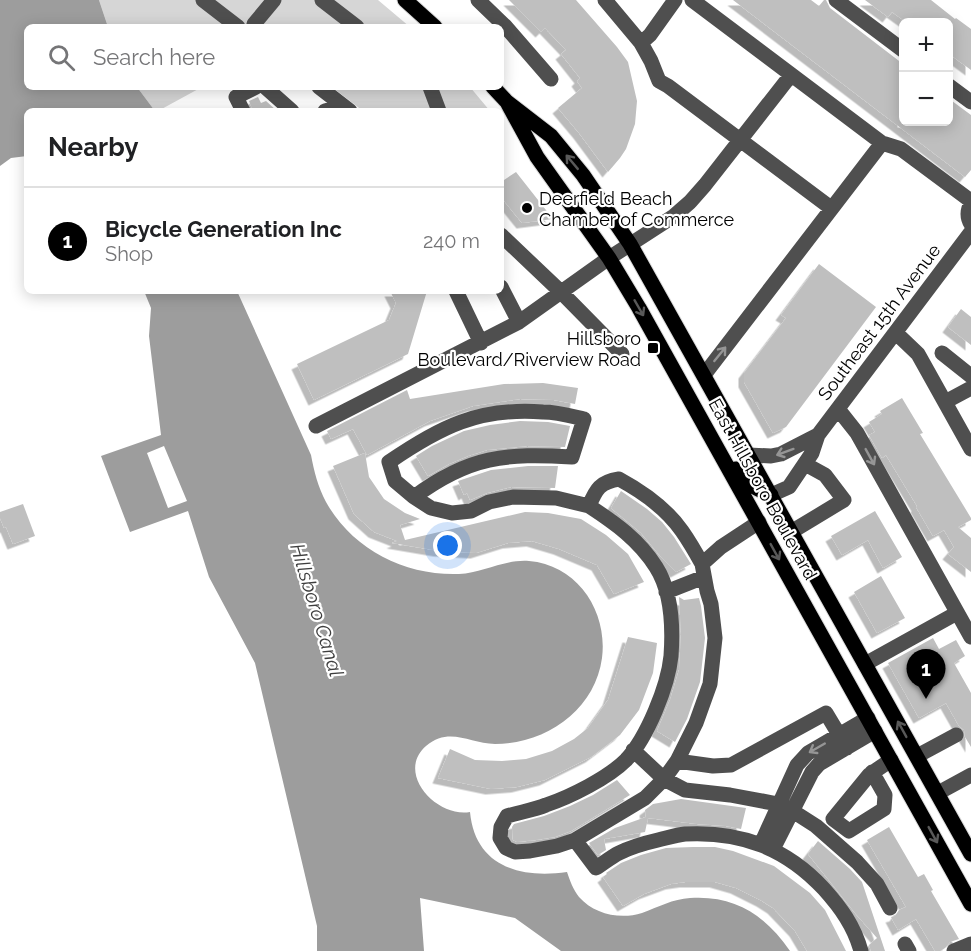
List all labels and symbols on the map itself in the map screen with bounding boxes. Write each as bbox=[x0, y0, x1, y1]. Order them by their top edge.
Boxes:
one-way arrow bbox=[565, 155, 579, 170]
place label: Deerfield Beach Chamber of Commerce bbox=[539, 188, 735, 230]
marker: Deerfield Beach Chamber of Commerce bbox=[520, 201, 534, 215]
street label: Southeast 15th Avenue bbox=[814, 240, 945, 404]
one-way arrow bbox=[633, 299, 645, 316]
place label: Hillsboro Boulevard/Riverview Road bbox=[418, 328, 641, 370]
marker: Hillsboro Boulevard/Riverview Road bbox=[646, 341, 660, 355]
one-way arrow bbox=[713, 347, 726, 363]
street label: East Hillsboro Boulevard bbox=[704, 395, 822, 583]
one-way arrow bbox=[776, 447, 795, 458]
one-way arrow bbox=[865, 448, 876, 466]
your location bbox=[433, 531, 462, 560]
water label: Hillsboro Canal bbox=[285, 540, 349, 680]
one-way arrow bbox=[769, 543, 781, 560]
pin: 1 bbox=[906, 650, 946, 699]
one-way arrow bbox=[895, 721, 907, 738]
one-way arrow bbox=[809, 742, 826, 754]
one-way arrow bbox=[927, 826, 939, 843]

